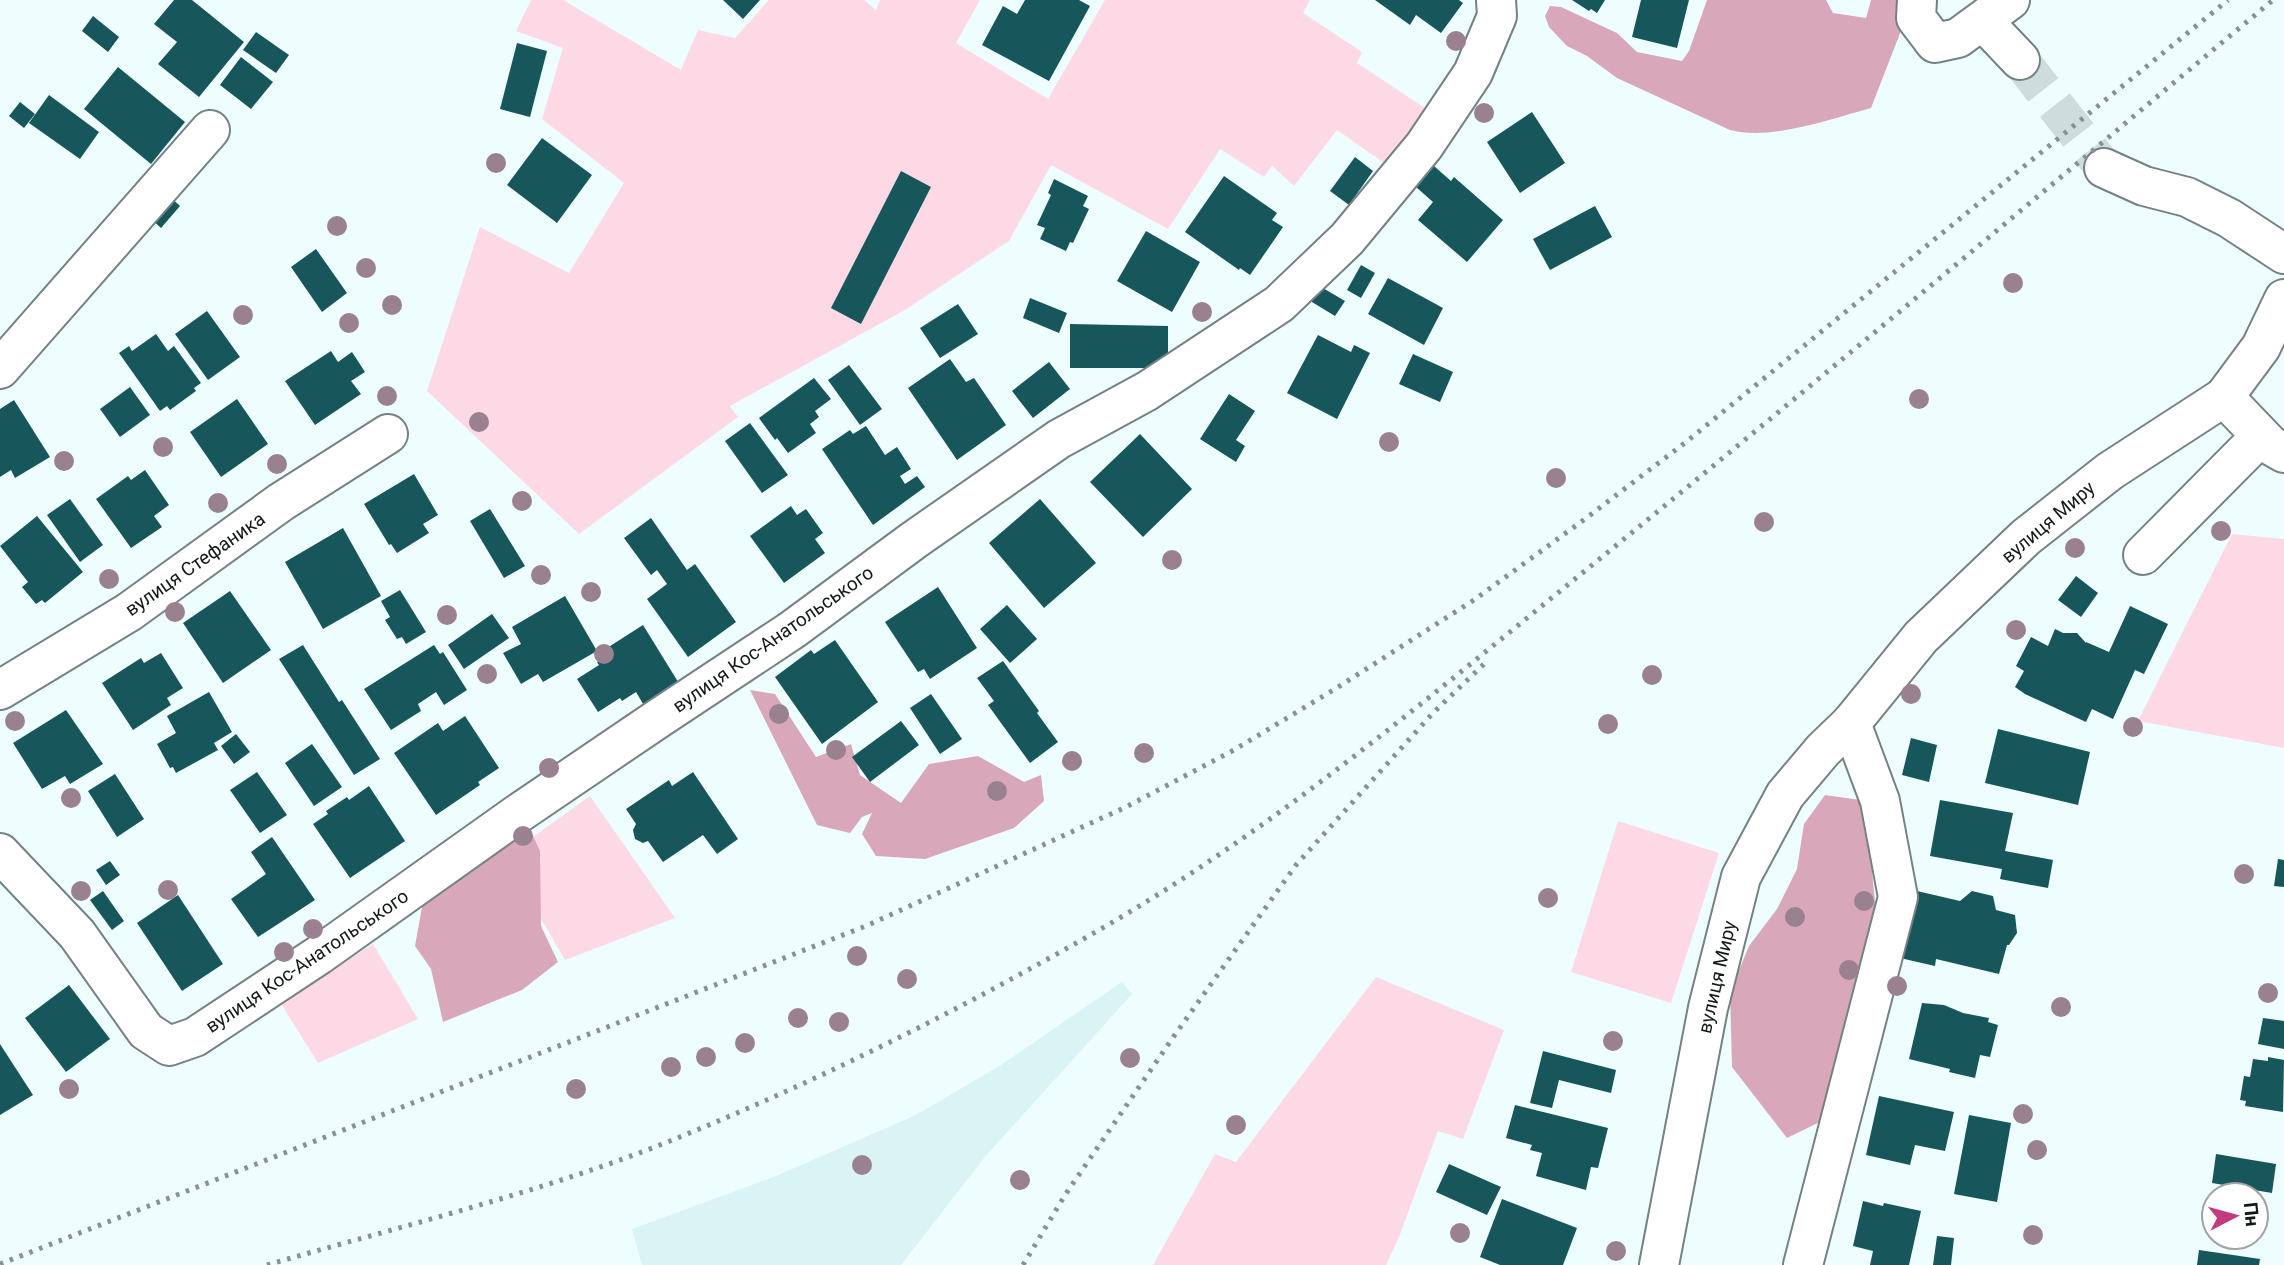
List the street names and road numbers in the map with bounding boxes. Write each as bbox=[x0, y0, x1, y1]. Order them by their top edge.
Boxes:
street label: вулиця Миру bbox=[1997, 476, 2099, 568]
street label: вулиця Стефаника bbox=[121, 507, 269, 621]
street label: вулиця Кос-Анатольського bbox=[668, 561, 878, 717]
street label: вулиця Кос-Анатольського bbox=[201, 884, 413, 1038]
street label: вулиця Миру bbox=[1693, 918, 1741, 1036]

